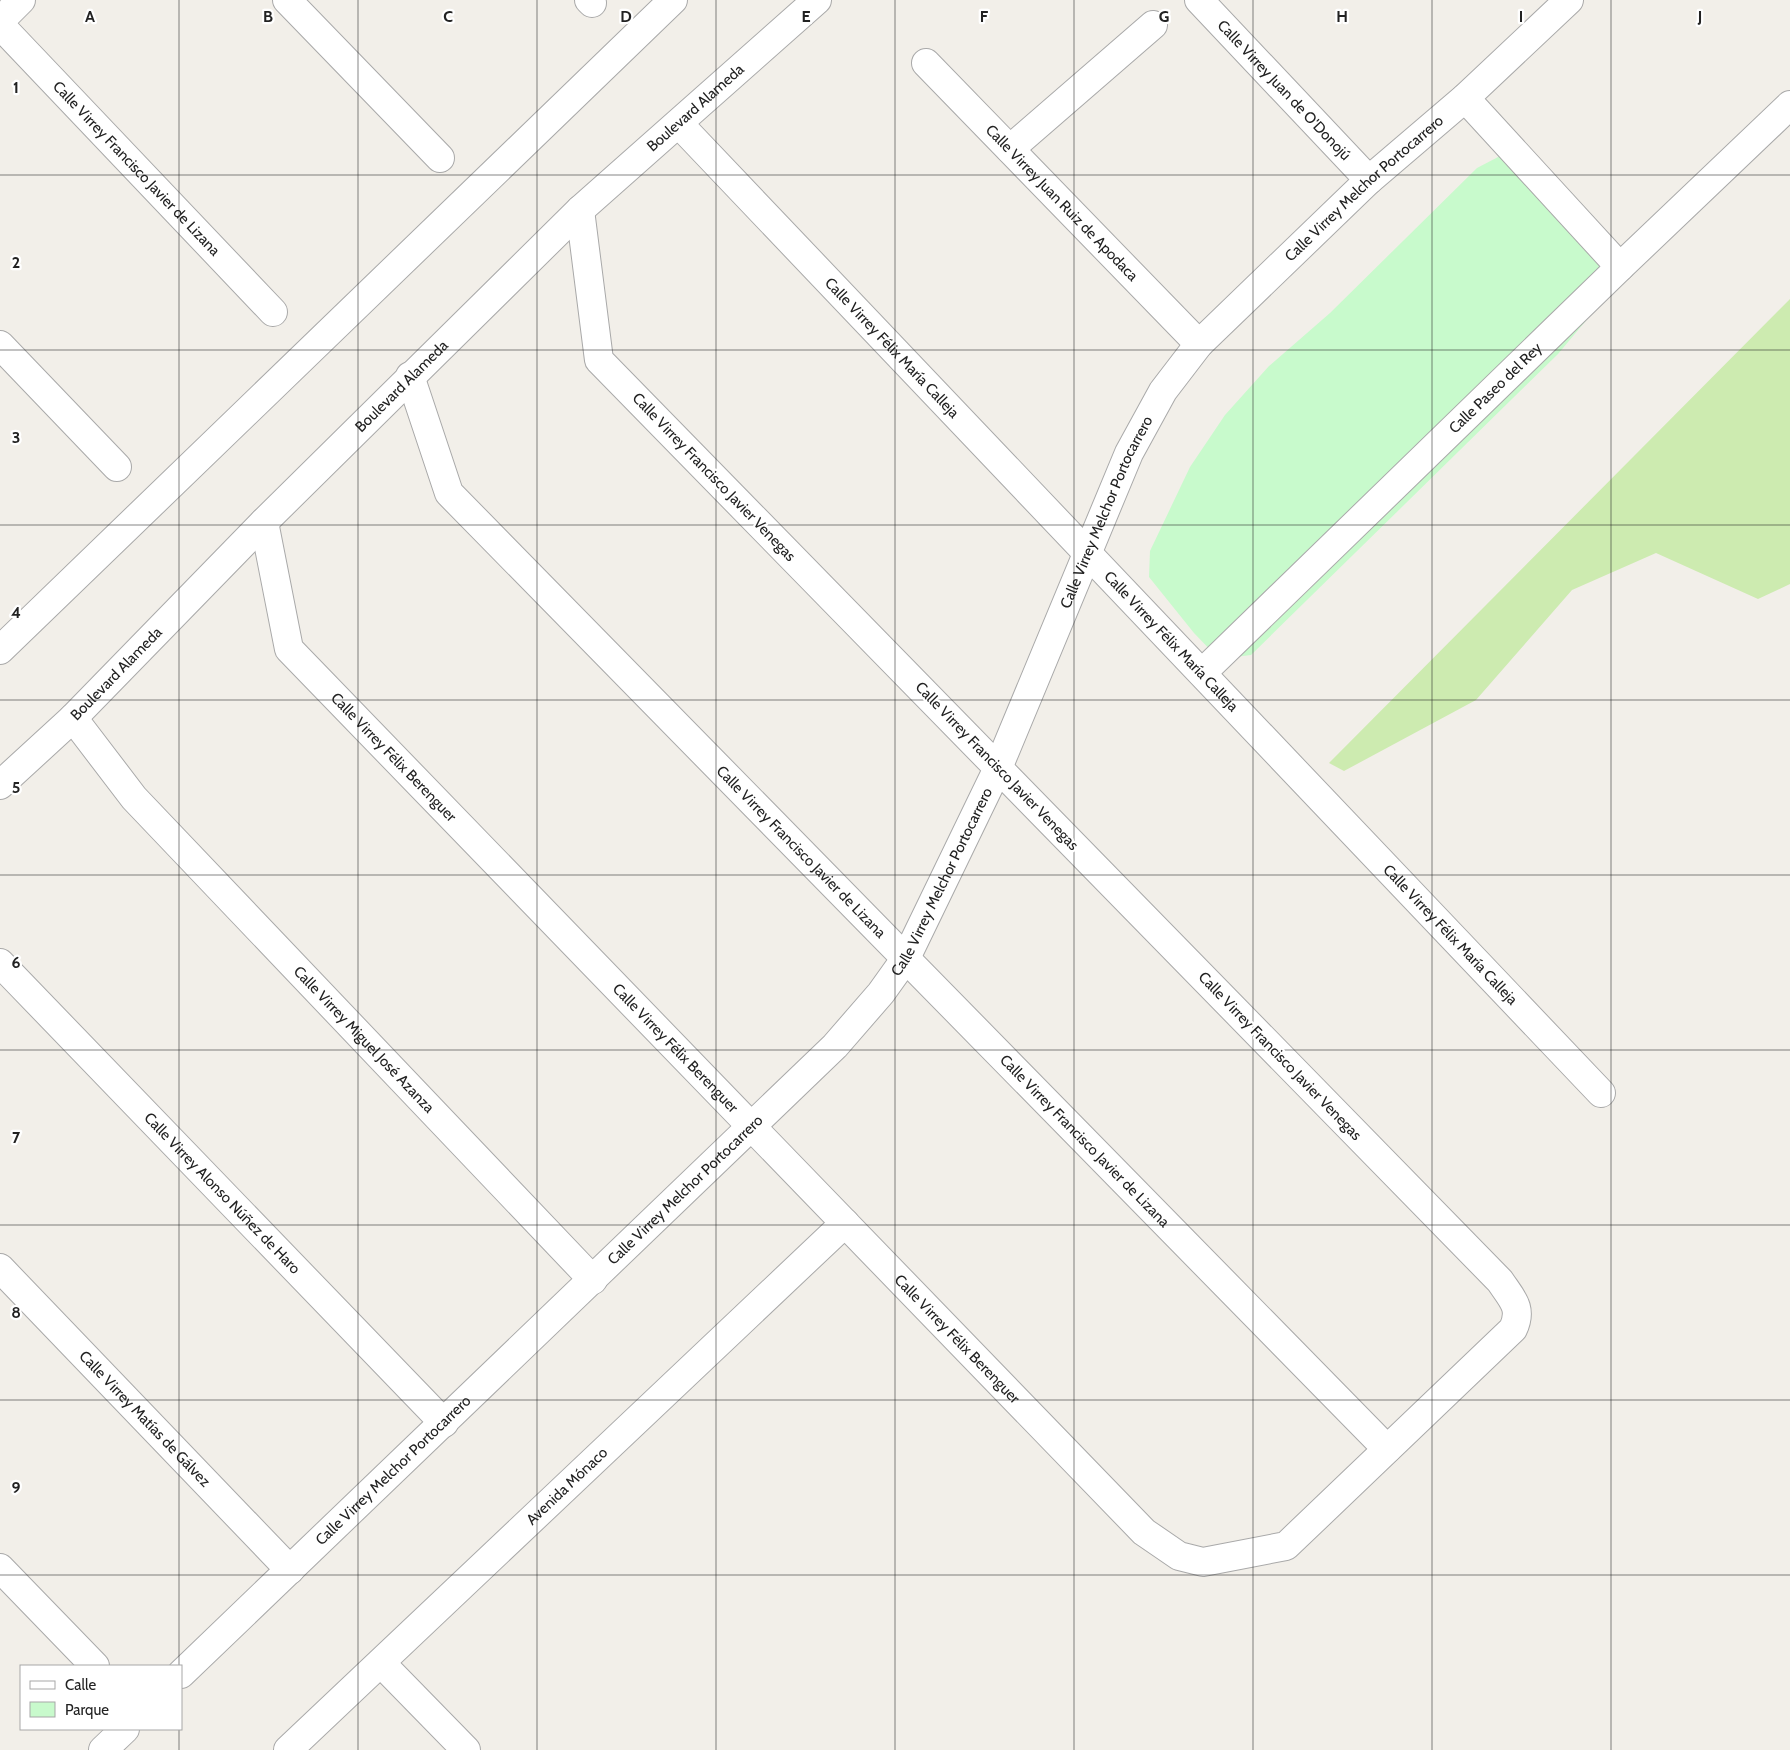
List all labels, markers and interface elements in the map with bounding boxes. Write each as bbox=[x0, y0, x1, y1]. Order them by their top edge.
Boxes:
text: A bbox=[85, 7, 95, 26]
text: B bbox=[263, 7, 273, 26]
text: C bbox=[443, 7, 453, 26]
text: D bbox=[620, 7, 632, 26]
text: E bbox=[801, 7, 811, 26]
text: F bbox=[980, 7, 989, 26]
text: G bbox=[1159, 7, 1169, 26]
text: H bbox=[1336, 7, 1348, 26]
text: I bbox=[1519, 7, 1523, 26]
text: J bbox=[1697, 7, 1702, 26]
street label: Calle Virrey Juan de O'Donojú bbox=[1214, 16, 1355, 164]
street label: Boulevard Alameda bbox=[643, 60, 748, 155]
street label: Calle Virrey Francisco Javier de Lizana bbox=[49, 77, 224, 260]
text: 1 bbox=[13, 78, 19, 97]
street label: Calle Virrey Melchor Portocarrero bbox=[1281, 112, 1447, 265]
street label: Calle Virrey Juan Ruiz de Apodaca bbox=[982, 121, 1142, 285]
text: 2 bbox=[12, 253, 20, 272]
street label: Calle Virrey Félix María Calleja bbox=[821, 274, 963, 422]
street label: Boulevard Alameda bbox=[351, 336, 452, 436]
street label: Calle Paseo del Rey bbox=[1445, 339, 1546, 437]
street label: Calle Virrey Francisco Javier Venegas bbox=[629, 389, 799, 565]
street label: Calle Virrey Melchor Portocarrero bbox=[1056, 413, 1157, 611]
text: 3 bbox=[12, 428, 20, 447]
street label: Calle Virrey Félix María Calleja bbox=[1100, 567, 1243, 716]
text: 4 bbox=[11, 603, 21, 622]
street label: Boulevard Alameda bbox=[67, 623, 166, 724]
street label: Calle Virrey Francisco Javier Venegas bbox=[912, 678, 1082, 854]
street label: Calle Virrey Félix Berenguer bbox=[327, 689, 460, 826]
street label: Calle Virrey Francisco Javier de Lizana bbox=[713, 762, 890, 942]
text: 5 bbox=[12, 778, 20, 797]
street label: Calle Virrey Melchor Portocarrero bbox=[887, 785, 996, 980]
street label: Calle Virrey Félix María Calleja bbox=[1379, 861, 1522, 1009]
text: 6 bbox=[12, 953, 21, 972]
street label: Calle Virrey Miguel José Azanza bbox=[290, 962, 439, 1117]
street label: Calle Virrey Francisco Javier Venegas bbox=[1195, 968, 1365, 1144]
street label: Calle Virrey Félix Berenguer bbox=[609, 980, 742, 1117]
street label: Calle Virrey Francisco Javier de Lizana bbox=[996, 1051, 1174, 1231]
street label: Calle Virrey Alonso Núñez de Haro bbox=[140, 1109, 304, 1278]
street label: Calle Virrey Melchor Portocarrero bbox=[604, 1111, 767, 1268]
text: 7 bbox=[12, 1128, 21, 1147]
street label: Calle Virrey Félix Berenguer bbox=[891, 1271, 1024, 1408]
text: 8 bbox=[11, 1303, 21, 1322]
street label: Calle Virrey Matías de Gálvez bbox=[75, 1347, 214, 1491]
street label: Calle Virrey Melchor Portocarrero bbox=[312, 1392, 474, 1549]
street label: Avenida Mónaco bbox=[523, 1443, 611, 1529]
text: 9 bbox=[12, 1478, 21, 1497]
legend bbox=[20, 1665, 182, 1730]
text: Calle bbox=[65, 1676, 96, 1694]
text: Parque bbox=[65, 1701, 109, 1719]

